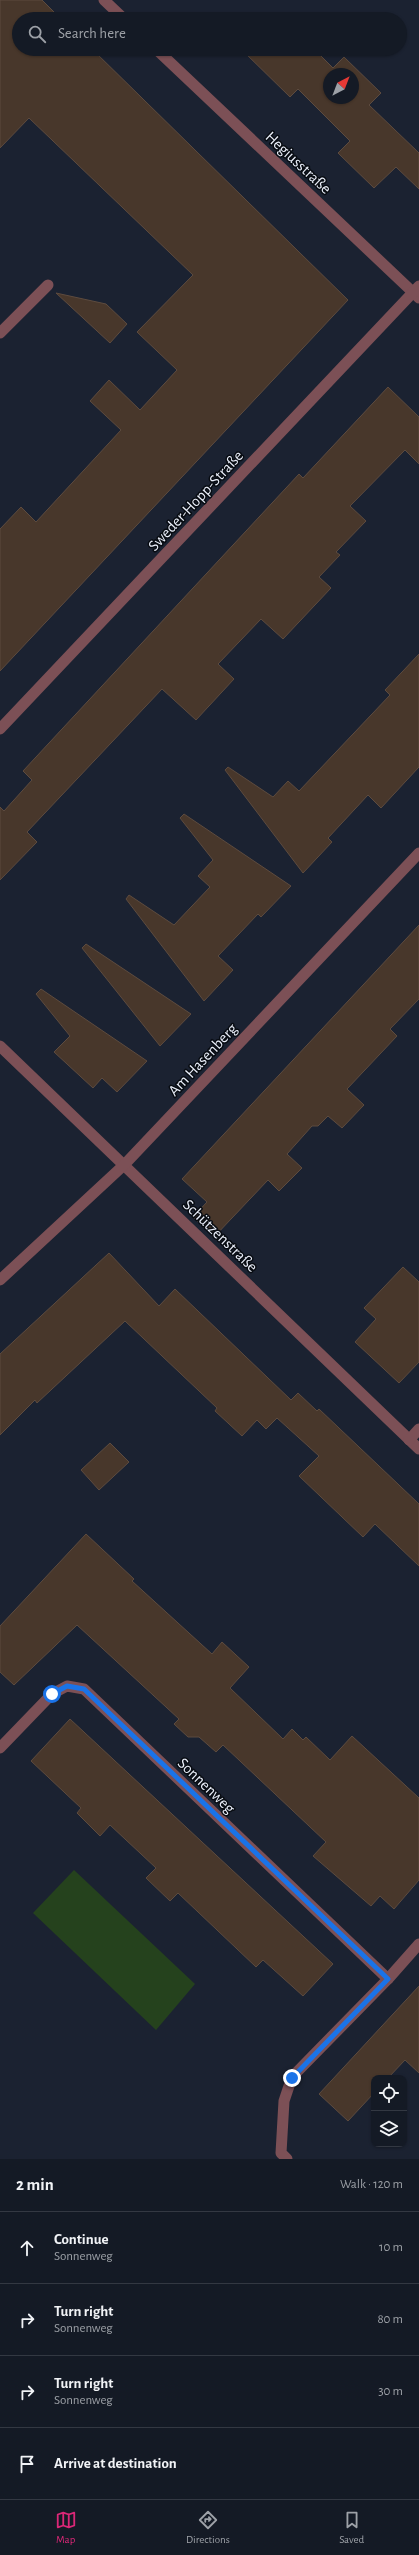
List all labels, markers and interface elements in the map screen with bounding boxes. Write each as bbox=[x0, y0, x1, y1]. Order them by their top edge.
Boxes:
search box bbox=[12, 12, 407, 56]
icon: search bbox=[26, 23, 48, 45]
text: Search here bbox=[58, 26, 126, 41]
north arrow bbox=[323, 68, 359, 104]
street label: Hegiusstraße bbox=[262, 128, 334, 197]
street label: Sweder-Hopp-Straße bbox=[145, 447, 246, 554]
street label: Am Hasenberg bbox=[165, 1020, 240, 1099]
street label: Schützenstraße bbox=[180, 1196, 261, 1275]
route start bbox=[43, 1685, 61, 1703]
street label: Sonnenweg bbox=[175, 1755, 238, 1817]
route end bbox=[283, 2069, 301, 2087]
map controls bbox=[371, 2075, 407, 2147]
button: locate bbox=[371, 2075, 407, 2111]
button: layers bbox=[371, 2111, 407, 2147]
text: 2 min bbox=[16, 2176, 54, 2193]
text: Walk · 120 m bbox=[340, 2178, 403, 2191]
text: Continue bbox=[54, 2232, 109, 2247]
icon: ahead bbox=[16, 2237, 38, 2259]
text: 10 m bbox=[379, 2241, 403, 2254]
text: Sonnenweg bbox=[54, 2250, 113, 2263]
text: Turn right bbox=[54, 2304, 113, 2319]
icon: right bbox=[16, 2309, 38, 2331]
text: 80 m bbox=[377, 2313, 403, 2326]
text: Sonnenweg bbox=[54, 2322, 113, 2335]
text: Turn right bbox=[54, 2376, 113, 2391]
icon: right bbox=[16, 2381, 38, 2403]
text: 30 m bbox=[378, 2385, 403, 2398]
text: Sonnenweg bbox=[54, 2394, 113, 2407]
icon: arrive bbox=[16, 2453, 38, 2475]
text: Arrive at destination bbox=[54, 2456, 177, 2471]
tab: Map bbox=[55, 2509, 77, 2546]
tab: Directions bbox=[186, 2509, 230, 2546]
tab: Saved bbox=[339, 2509, 364, 2546]

